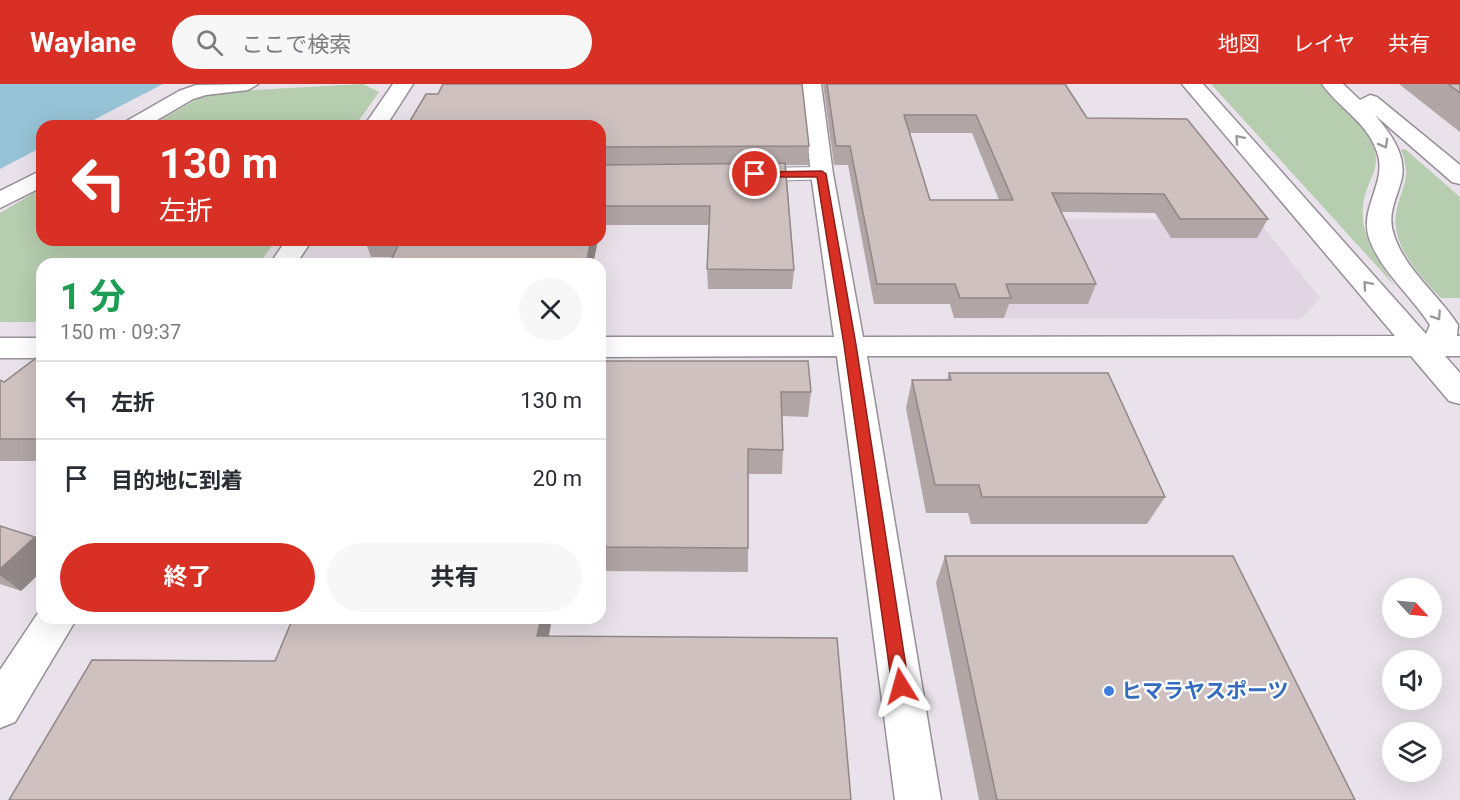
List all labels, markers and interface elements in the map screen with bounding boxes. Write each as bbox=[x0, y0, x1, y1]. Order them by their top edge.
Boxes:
search box bbox=[172, 15, 592, 69]
text: Waylane bbox=[30, 26, 136, 59]
icon: search bbox=[193, 26, 226, 59]
text: ここで検索 bbox=[241, 32, 351, 57]
text: 地図 bbox=[1218, 32, 1260, 56]
text: レイヤ bbox=[1293, 32, 1355, 56]
text: 共有 bbox=[1388, 32, 1430, 56]
one-way arrow bbox=[1235, 135, 1246, 145]
one-way arrow bbox=[1377, 137, 1388, 148]
text: 130 m bbox=[159, 139, 278, 188]
icon: left bbox=[60, 144, 138, 222]
pin bbox=[729, 148, 780, 199]
icon: arrive bbox=[738, 157, 771, 190]
text: 左折 bbox=[159, 195, 213, 227]
text: 1 分 bbox=[60, 276, 126, 318]
button: close bbox=[519, 278, 582, 341]
one-way arrow bbox=[1363, 281, 1374, 292]
one-way arrow bbox=[1430, 309, 1441, 320]
text: 150 m · 09:37 bbox=[60, 320, 181, 344]
icon: left bbox=[60, 384, 93, 417]
text: 130 m bbox=[520, 388, 582, 413]
text: 左折 bbox=[111, 390, 155, 415]
icon: arrive bbox=[60, 462, 93, 495]
text: 20 m bbox=[533, 466, 582, 491]
text: 目的地に到着 bbox=[111, 468, 243, 493]
button: 終了 bbox=[60, 543, 315, 612]
button: 共有 bbox=[327, 543, 582, 612]
north arrow bbox=[1382, 578, 1442, 638]
map controls bbox=[1382, 578, 1442, 782]
button: sound bbox=[1382, 650, 1442, 710]
position arrow bbox=[869, 654, 933, 718]
place label: ヒマラヤスポーツ bbox=[1121, 679, 1289, 703]
marker: ヒマラヤスポーツ bbox=[1102, 684, 1116, 698]
button: layers bbox=[1382, 722, 1442, 782]

